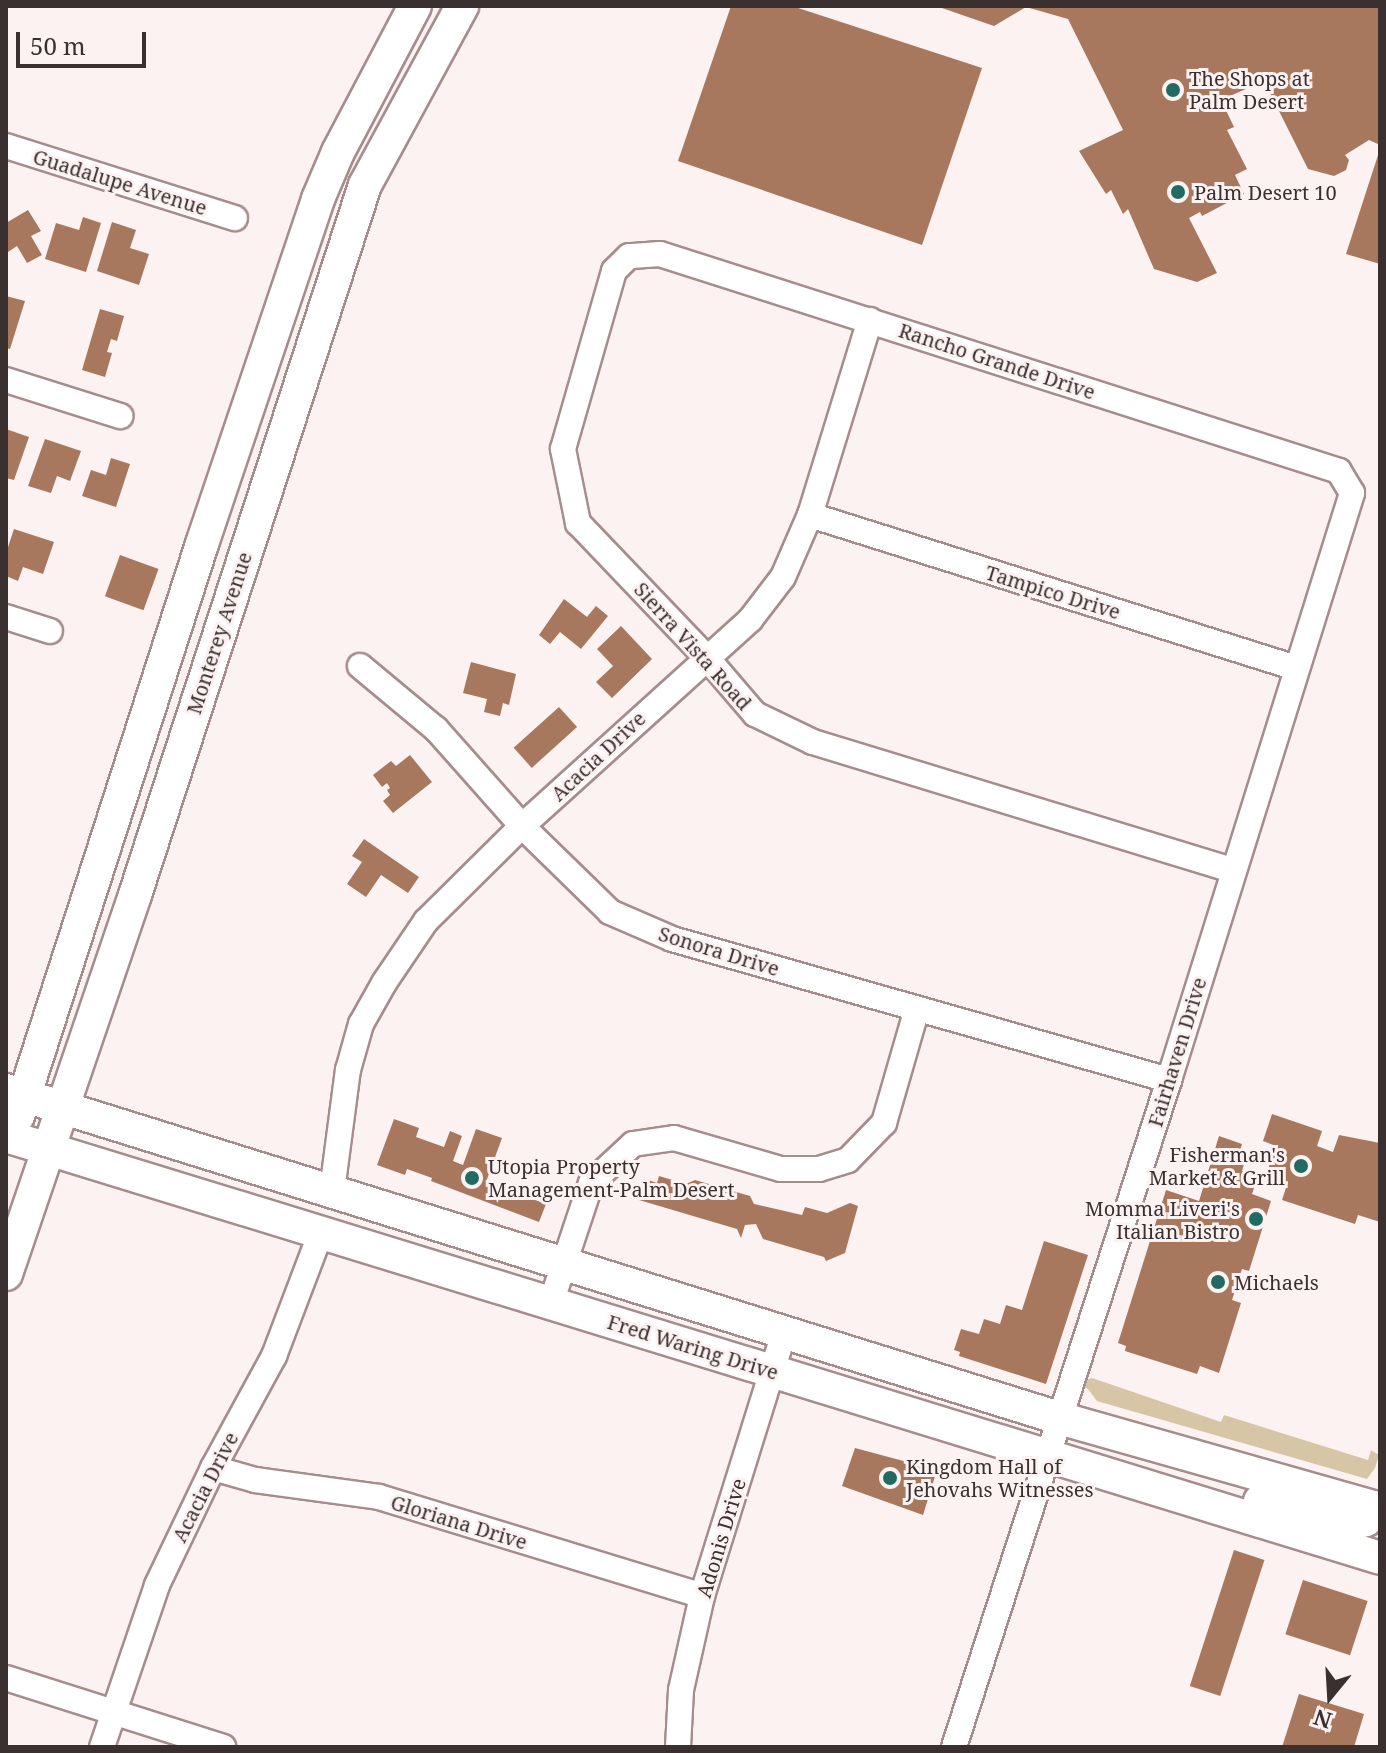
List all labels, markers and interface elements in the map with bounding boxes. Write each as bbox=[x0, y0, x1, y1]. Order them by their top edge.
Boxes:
scale bar bbox=[20, 16, 150, 66]
text: 50 m bbox=[30, 29, 86, 62]
place label: The Shops at Palm Desert bbox=[1189, 66, 1310, 113]
marker: The Shops at Palm Desert bbox=[1164, 81, 1182, 99]
street label: Guadalupe Avenue bbox=[30, 144, 210, 220]
place label: Palm Desert 10 bbox=[1194, 180, 1337, 204]
marker: Palm Desert 10 bbox=[1169, 183, 1187, 201]
street label: Rancho Grande Drive bbox=[896, 318, 1098, 404]
street label: Monterey Avenue bbox=[181, 549, 257, 717]
street label: Tampico Drive bbox=[983, 560, 1123, 624]
street label: Sierra Vista Road bbox=[629, 577, 757, 715]
street label: Acacia Drive bbox=[546, 706, 650, 806]
street label: Sonora Drive bbox=[656, 921, 782, 981]
street label: Fairhaven Drive bbox=[1143, 974, 1211, 1130]
place label: Fisherman's Market & Grill bbox=[1149, 1142, 1285, 1189]
place label: Utopia Property Management-Palm Desert bbox=[488, 1154, 734, 1201]
marker: Fisherman's Market & Grill bbox=[1292, 1157, 1310, 1175]
marker: Utopia Property Management-Palm Desert bbox=[463, 1169, 481, 1187]
place label: Momma Liveri's Italian Bistro bbox=[1085, 1196, 1240, 1243]
marker: Momma Liveri's Italian Bistro bbox=[1247, 1210, 1265, 1228]
place label: Michaels bbox=[1234, 1270, 1319, 1294]
marker: Michaels bbox=[1209, 1273, 1227, 1291]
street label: Fred Waring Drive bbox=[605, 1310, 781, 1384]
street label: Acacia Drive bbox=[167, 1428, 243, 1546]
place label: Kingdom Hall of Jehovahs Witnesses bbox=[906, 1454, 1094, 1501]
marker: Kingdom Hall of Jehovahs Witnesses bbox=[881, 1469, 899, 1487]
street label: Adonis Drive bbox=[691, 1475, 751, 1601]
street label: Gloriana Drive bbox=[388, 1490, 530, 1554]
north arrow bbox=[1290, 1657, 1370, 1737]
text: N bbox=[1310, 1703, 1335, 1737]

